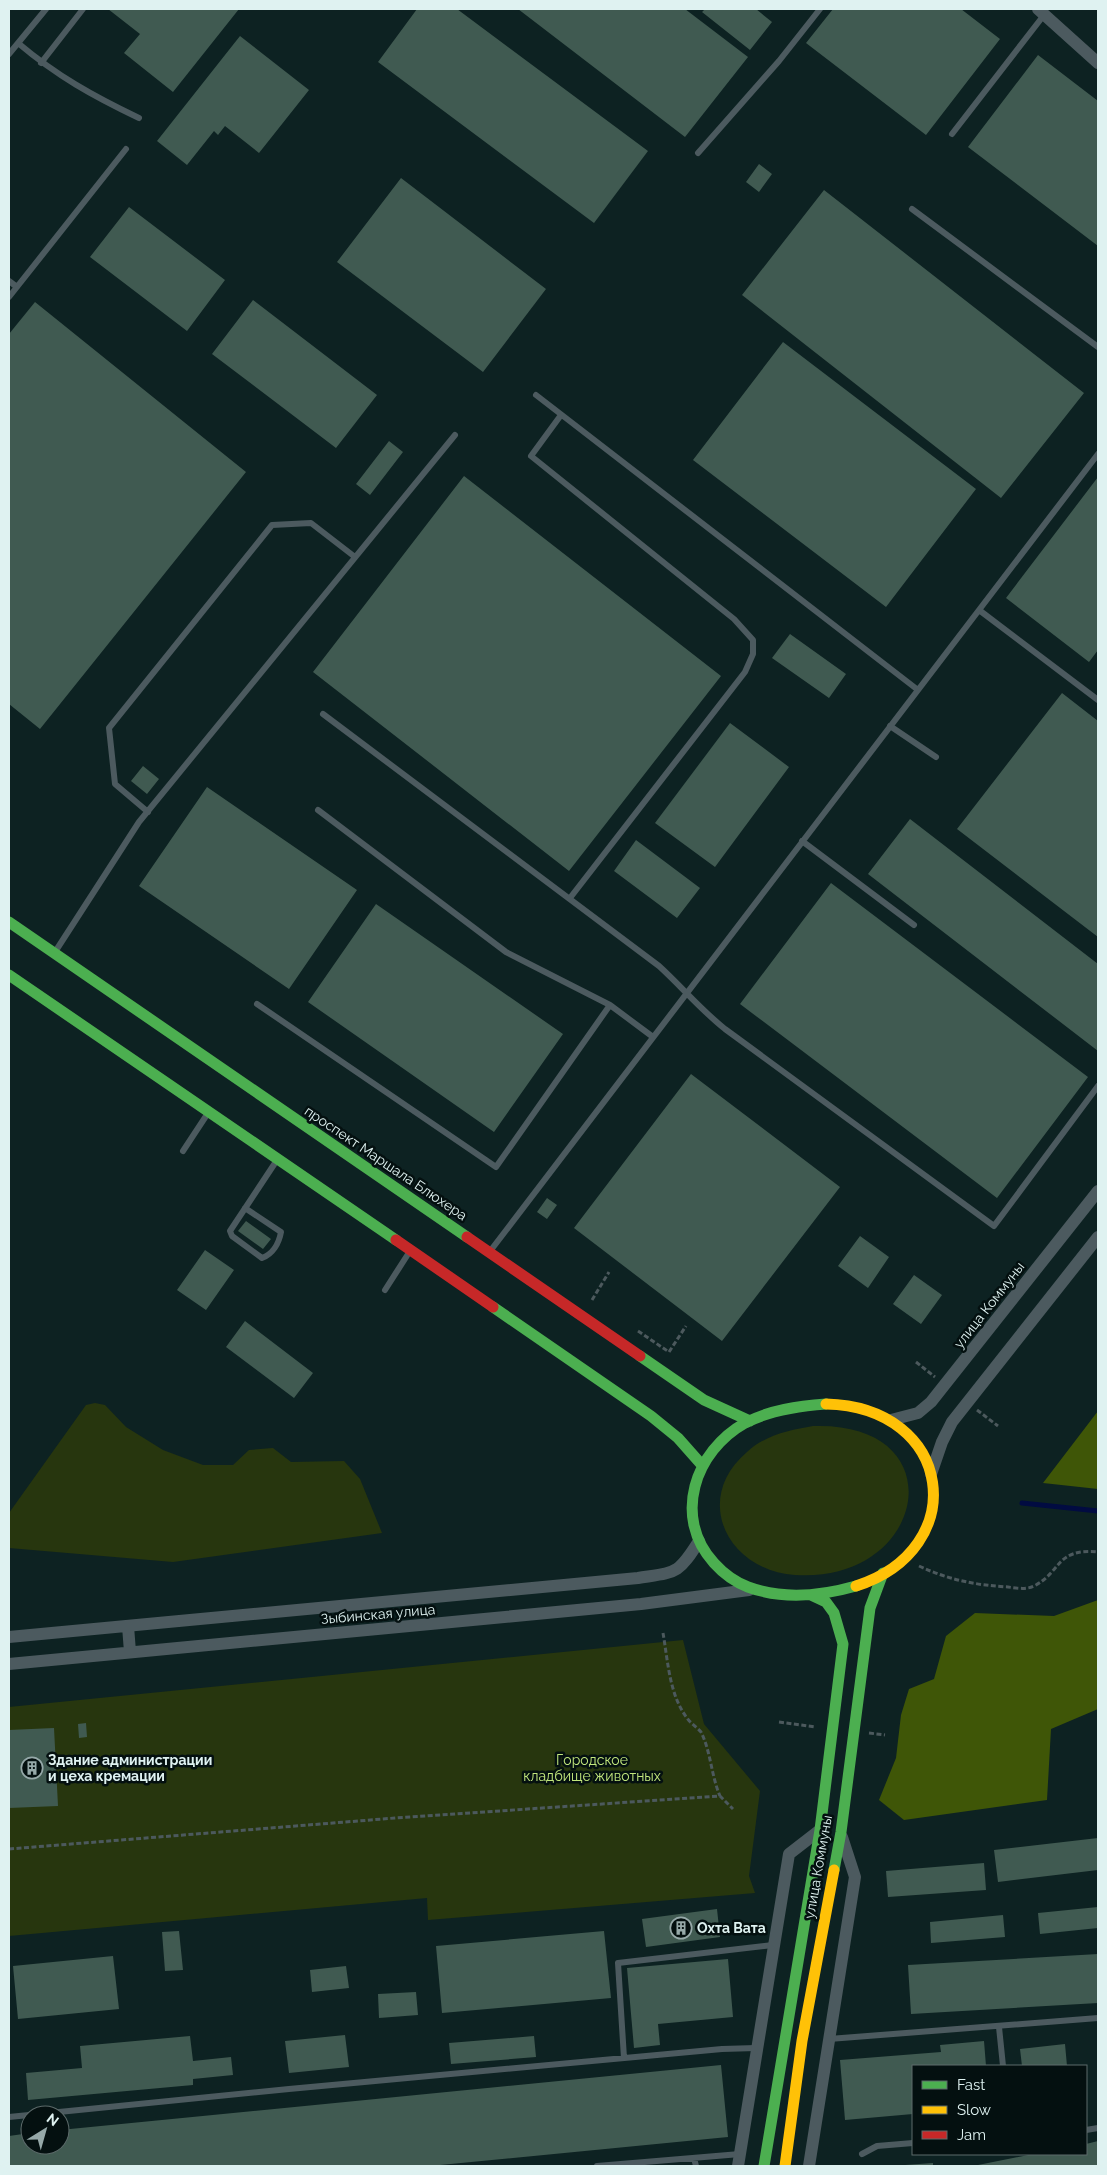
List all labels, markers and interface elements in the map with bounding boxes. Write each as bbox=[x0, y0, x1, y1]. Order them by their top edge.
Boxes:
street label: проспект Маршала Блюхера bbox=[302, 1103, 470, 1223]
street label: улица Коммуны bbox=[950, 1259, 1028, 1351]
street label: Зыбинская улица bbox=[320, 1601, 436, 1627]
place label: Здание администрации и цеха кремации bbox=[48, 1752, 212, 1784]
park label: Городское кладбище животных bbox=[523, 1752, 661, 1784]
building icon: Здание администрации и цеха кремации bbox=[20, 1756, 44, 1780]
street label: улица Коммуны bbox=[801, 1814, 835, 1920]
building icon: Охта Вата bbox=[669, 1916, 693, 1940]
place label: Охта Вата bbox=[697, 1920, 766, 1936]
legend bbox=[912, 2065, 1087, 2155]
text: Fast bbox=[957, 2076, 985, 2094]
text: Slow bbox=[957, 2101, 991, 2119]
north arrow bbox=[20, 2105, 70, 2155]
text: N bbox=[44, 2110, 62, 2129]
text: Jam bbox=[957, 2126, 986, 2144]

